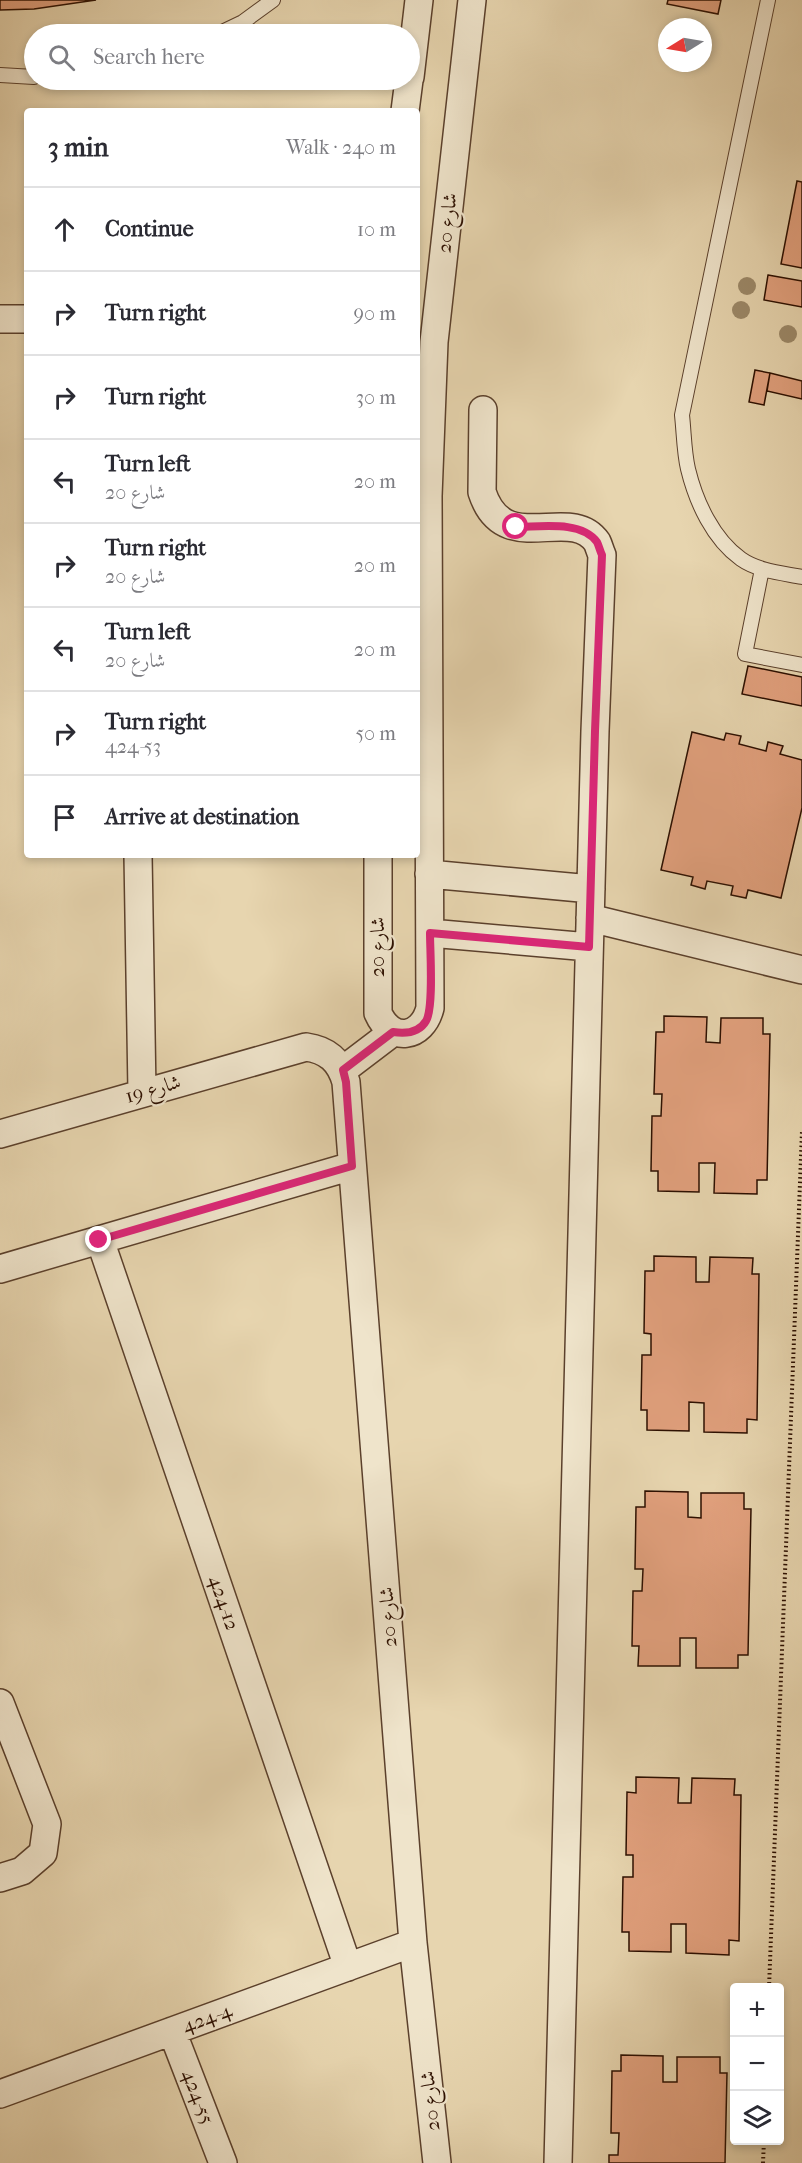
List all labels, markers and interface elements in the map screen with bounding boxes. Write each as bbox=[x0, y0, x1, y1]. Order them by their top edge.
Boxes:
north arrow bbox=[658, 18, 712, 72]
search box bbox=[24, 24, 420, 90]
icon: search bbox=[45, 41, 78, 74]
text: Search here bbox=[93, 44, 205, 70]
text: 3 min bbox=[48, 132, 109, 163]
text: Walk · 240 m bbox=[286, 136, 396, 159]
street label: شارع 20 bbox=[432, 192, 468, 255]
icon: ahead bbox=[48, 213, 81, 246]
text: Continue bbox=[105, 216, 194, 242]
text: 10 m bbox=[357, 218, 396, 241]
icon: right bbox=[48, 297, 81, 330]
text: Turn right bbox=[105, 300, 206, 326]
text: 90 m bbox=[354, 302, 396, 325]
icon: right bbox=[48, 381, 81, 414]
text: Turn right bbox=[105, 384, 206, 410]
text: 30 m bbox=[356, 386, 396, 409]
text: Turn left bbox=[105, 451, 191, 477]
icon: left bbox=[48, 465, 81, 498]
text: 20 m bbox=[354, 470, 396, 493]
text: شارع 20 bbox=[105, 481, 165, 504]
route start bbox=[502, 513, 528, 539]
text: Turn right bbox=[105, 535, 206, 561]
icon: right bbox=[48, 549, 81, 582]
text: 20 m bbox=[354, 554, 396, 577]
text: شارع 20 bbox=[105, 565, 165, 588]
text: Turn left bbox=[105, 619, 191, 645]
icon: left bbox=[48, 633, 81, 666]
text: 20 m bbox=[354, 638, 396, 661]
text: شارع 20 bbox=[105, 649, 165, 672]
text: Turn right bbox=[105, 709, 206, 735]
icon: right bbox=[48, 717, 81, 750]
text: 50 m bbox=[355, 722, 396, 745]
text: 424-53 bbox=[105, 735, 161, 758]
icon: arrive bbox=[48, 801, 81, 834]
text: Arrive at destination bbox=[105, 804, 299, 830]
street label: شارع 20 bbox=[366, 917, 395, 977]
street label: شارع 19 bbox=[123, 1070, 185, 1114]
route end bbox=[85, 1226, 111, 1252]
street label: 424-12 bbox=[204, 1573, 244, 1633]
street label: شارع 20 bbox=[374, 1586, 408, 1648]
map controls bbox=[730, 1983, 784, 2145]
button: + bbox=[730, 1983, 784, 2037]
street label: 424-4 bbox=[179, 1998, 236, 2038]
button: − bbox=[730, 2037, 784, 2091]
street label: 424-55 bbox=[177, 2067, 219, 2127]
street label: شارع 20 bbox=[415, 2069, 451, 2132]
button: layers bbox=[730, 2091, 784, 2145]

